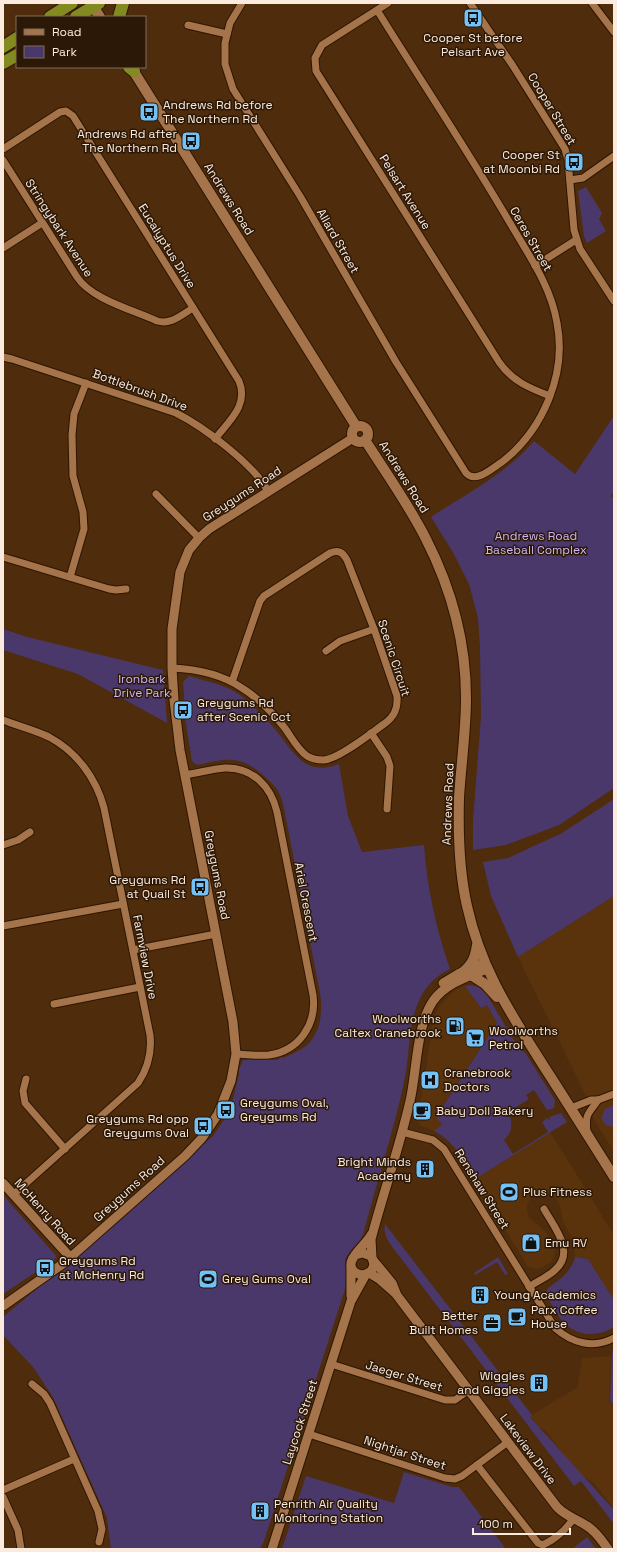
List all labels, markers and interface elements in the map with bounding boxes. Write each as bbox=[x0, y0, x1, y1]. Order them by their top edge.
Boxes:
bus stop icon: Cooper St before Pelsart Ave bbox=[462, 7, 484, 29]
legend bbox=[16, 16, 146, 68]
text: Road bbox=[52, 24, 81, 40]
place label: Cooper St before Pelsart Ave bbox=[423, 30, 523, 60]
text: Park bbox=[52, 44, 77, 60]
street label: Cooper Street bbox=[524, 70, 580, 148]
place label: Andrews Rd before The Northern Rd bbox=[163, 97, 273, 127]
bus stop icon: Andrews Rd before The Northern Rd bbox=[138, 101, 160, 123]
place label: Andrews Rd after The Northern Rd bbox=[77, 126, 177, 156]
bus stop icon: Andrews Rd after The Northern Rd bbox=[180, 130, 202, 152]
place label: Cooper St at Moonbi Rd bbox=[483, 147, 560, 177]
street label: Pelsart Avenue bbox=[376, 151, 434, 233]
bus stop icon: Cooper St at Moonbi Rd bbox=[563, 151, 585, 173]
street label: Andrews Road bbox=[200, 160, 258, 238]
street label: Stringybark Avenue bbox=[21, 176, 97, 280]
street label: Eucalyptus Drive bbox=[135, 201, 199, 291]
street label: Ceres Street bbox=[506, 204, 556, 274]
street label: Allard Street bbox=[313, 206, 363, 276]
street label: Bottlebrush Drive bbox=[90, 365, 190, 415]
street label: Andrews Road bbox=[375, 438, 433, 516]
street label: Greygums Road bbox=[200, 463, 284, 525]
park label: Andrews Road Baseball Complex bbox=[485, 528, 587, 558]
street label: Scenic Circuit bbox=[374, 617, 414, 699]
park label: Ironbark Drive Park bbox=[114, 671, 171, 701]
place label: Greygums Rd after Scenic Cct bbox=[197, 695, 291, 725]
bus stop icon: Greygums Rd after Scenic Cct bbox=[172, 699, 194, 721]
street label: Andrews Road bbox=[439, 763, 457, 845]
street label: Greygums Road bbox=[200, 829, 234, 921]
street label: Ariel Crescent bbox=[290, 861, 322, 943]
place label: Greygums Rd at Quail St bbox=[109, 872, 186, 902]
bus stop icon: Greygums Rd at Quail St bbox=[189, 876, 211, 898]
street label: Farmview Drive bbox=[129, 913, 161, 1001]
place label: Woolworths Caltex Cranebrook bbox=[335, 1011, 442, 1041]
fuel station icon: Woolworths Caltex Cranebrook bbox=[444, 1015, 466, 1037]
place label: Woolworths Petrol bbox=[489, 1023, 558, 1053]
supermarket icon: Woolworths Petrol bbox=[464, 1027, 486, 1049]
place label: Cranebrook Doctors bbox=[444, 1065, 511, 1095]
hospital icon: Cranebrook Doctors bbox=[419, 1069, 441, 1091]
place label: Greygums Oval, Greygums Rd bbox=[240, 1095, 329, 1125]
bus stop icon: Greygums Oval, Greygums Rd bbox=[215, 1099, 237, 1121]
cafe icon: Baby Doll Bakery bbox=[411, 1100, 433, 1122]
place label: Baby Doll Bakery bbox=[436, 1103, 533, 1119]
place label: Greygums Rd opp Greygums Oval bbox=[86, 1111, 189, 1141]
bus stop icon: Greygums Rd opp Greygums Oval bbox=[192, 1115, 214, 1137]
street label: Renshaw Street bbox=[451, 1146, 513, 1232]
street label: Greygums Road bbox=[90, 1153, 168, 1225]
place label: Bright Minds Academy bbox=[337, 1154, 411, 1184]
building icon: Bright Minds Academy bbox=[414, 1158, 436, 1180]
street label: McHenry Road bbox=[11, 1175, 79, 1249]
sports icon: Plus Fitness bbox=[498, 1181, 520, 1203]
place label: Plus Fitness bbox=[523, 1184, 592, 1200]
shop icon: Emu RV bbox=[520, 1232, 542, 1254]
place label: Emu RV bbox=[545, 1235, 588, 1251]
place label: Greygums Rd at McHenry Rd bbox=[59, 1253, 144, 1283]
bus stop icon: Greygums Rd at McHenry Rd bbox=[34, 1257, 56, 1279]
sports icon: Grey Gums Oval bbox=[197, 1268, 219, 1290]
place label: Grey Gums Oval bbox=[222, 1271, 311, 1287]
building icon: Young Academics bbox=[469, 1284, 491, 1306]
place label: Young Academics bbox=[494, 1287, 596, 1303]
place label: Parx Coffee House bbox=[531, 1302, 598, 1332]
cafe icon: Parx Coffee House bbox=[506, 1306, 528, 1328]
place label: Better Built Homes bbox=[409, 1308, 478, 1338]
office icon: Better Built Homes bbox=[481, 1312, 503, 1334]
street label: Jaeger Street bbox=[364, 1357, 444, 1395]
place label: Wiggles and Giggles bbox=[457, 1368, 525, 1398]
building icon: Wiggles and Giggles bbox=[528, 1372, 550, 1394]
street label: Laycock Street bbox=[279, 1377, 321, 1467]
street label: Lakeview Drive bbox=[496, 1411, 560, 1487]
street label: Nightjar Street bbox=[362, 1432, 448, 1474]
place label: Penrith Air Quality Monitoring Station bbox=[274, 1496, 383, 1526]
building icon: Penrith Air Quality Monitoring Station bbox=[249, 1500, 271, 1522]
scale bar bbox=[473, 1510, 570, 1536]
text: 100 m bbox=[479, 1516, 513, 1532]

